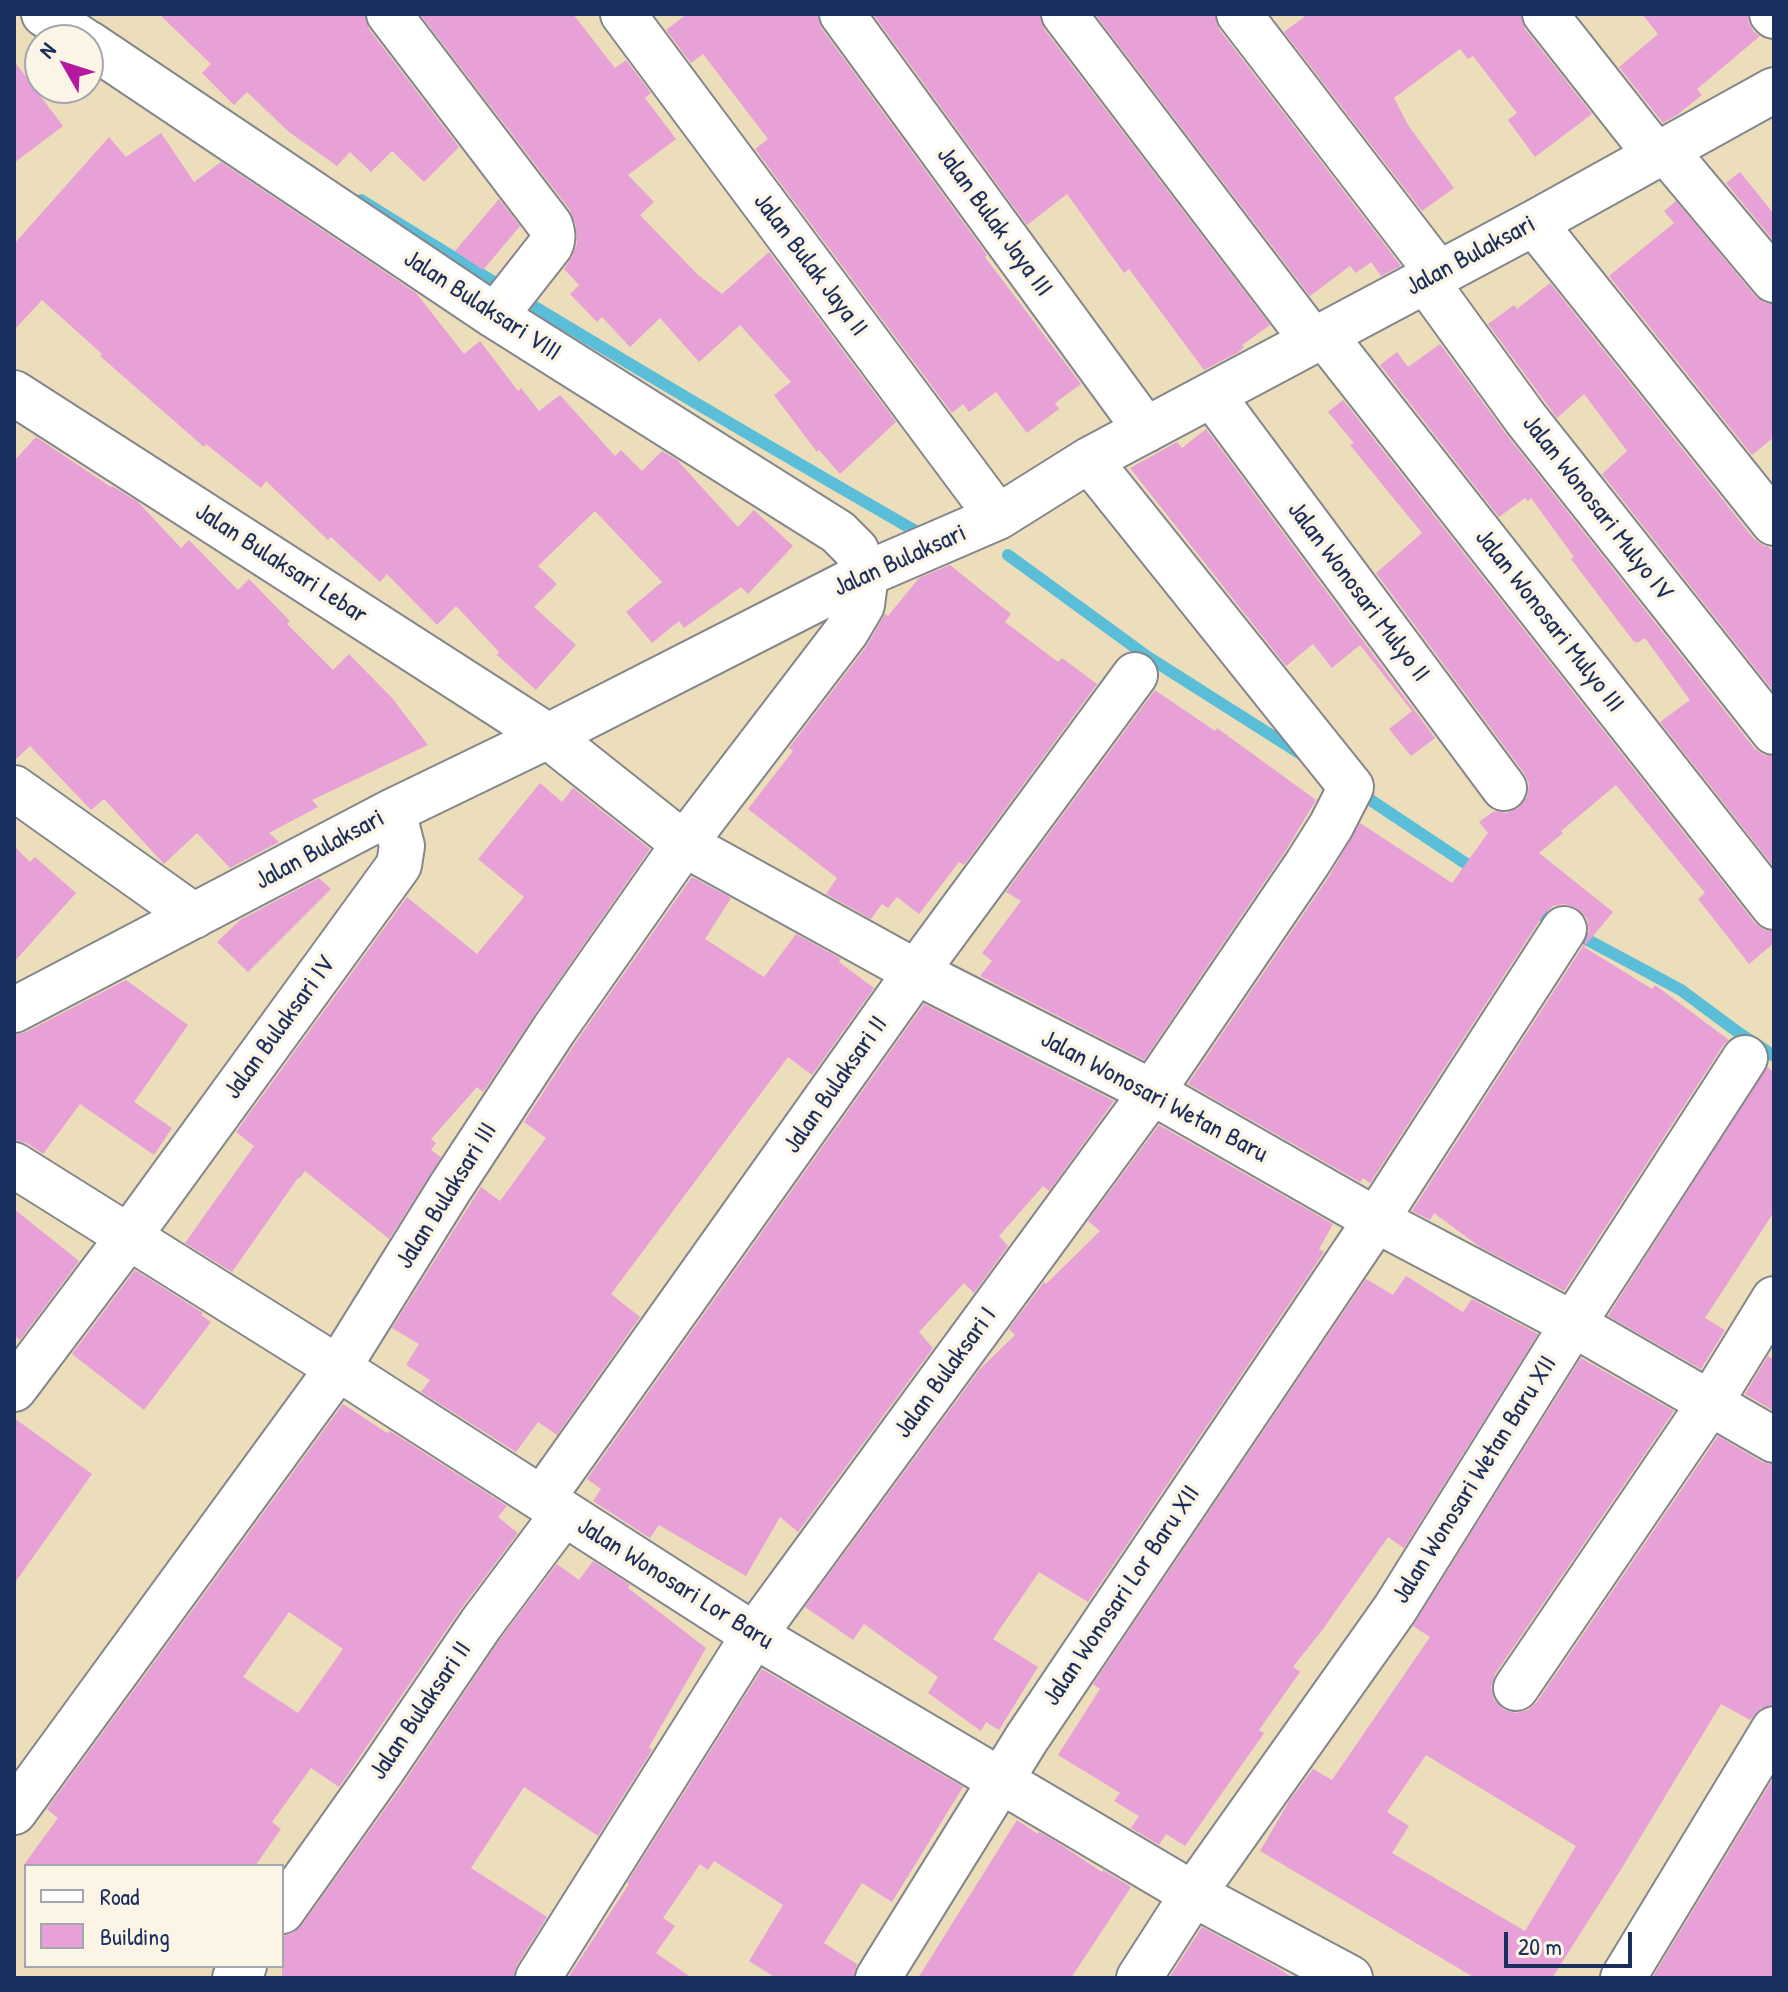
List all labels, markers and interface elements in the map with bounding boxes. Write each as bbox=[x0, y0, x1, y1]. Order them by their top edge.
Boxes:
north arrow bbox=[24, 24, 104, 104]
text: N bbox=[32, 36, 62, 64]
street label: Jalan Bulak Jaya III bbox=[929, 141, 1059, 303]
street label: Jalan Bulak Jaya II bbox=[746, 187, 874, 343]
street label: Jalan Bulaksari bbox=[1401, 209, 1541, 303]
street label: Jalan Bulaksari VIII bbox=[398, 244, 566, 368]
street label: Jalan Wonosari Mulyo IV bbox=[1515, 409, 1679, 607]
street label: Jalan Wonosari Mulyo II bbox=[1280, 496, 1436, 688]
street label: Jalan Bulaksari Lebar bbox=[189, 497, 373, 631]
street label: Jalan Bulaksari bbox=[829, 518, 971, 604]
street label: Jalan Wonosari Mulyo III bbox=[1468, 523, 1630, 719]
street label: Jalan Bulaksari bbox=[250, 803, 390, 897]
street label: Jalan Bulaksari IV bbox=[218, 951, 342, 1105]
street label: Jalan Bulaksari II bbox=[777, 1010, 895, 1160]
street label: Jalan Wonosari Wetan Baru bbox=[1035, 1024, 1273, 1170]
street label: Jalan Bulaksari III bbox=[390, 1117, 504, 1275]
street label: Jalan Bulaksari I bbox=[888, 1301, 1004, 1445]
street label: Jalan Wonosari Wetan Baru XII bbox=[1386, 1350, 1564, 1610]
street label: Jalan Wonosari Lor Baru XII bbox=[1037, 1480, 1207, 1712]
street label: Jalan Wonosari Lor Baru bbox=[571, 1511, 779, 1657]
street label: Jalan Bulaksari II bbox=[363, 1636, 479, 1786]
legend bbox=[24, 1864, 284, 1968]
text: Road bbox=[100, 1880, 139, 1912]
scale bar bbox=[1508, 1916, 1636, 1966]
text: Building bbox=[100, 1920, 170, 1952]
text: 20 m bbox=[1518, 1930, 1562, 1962]

